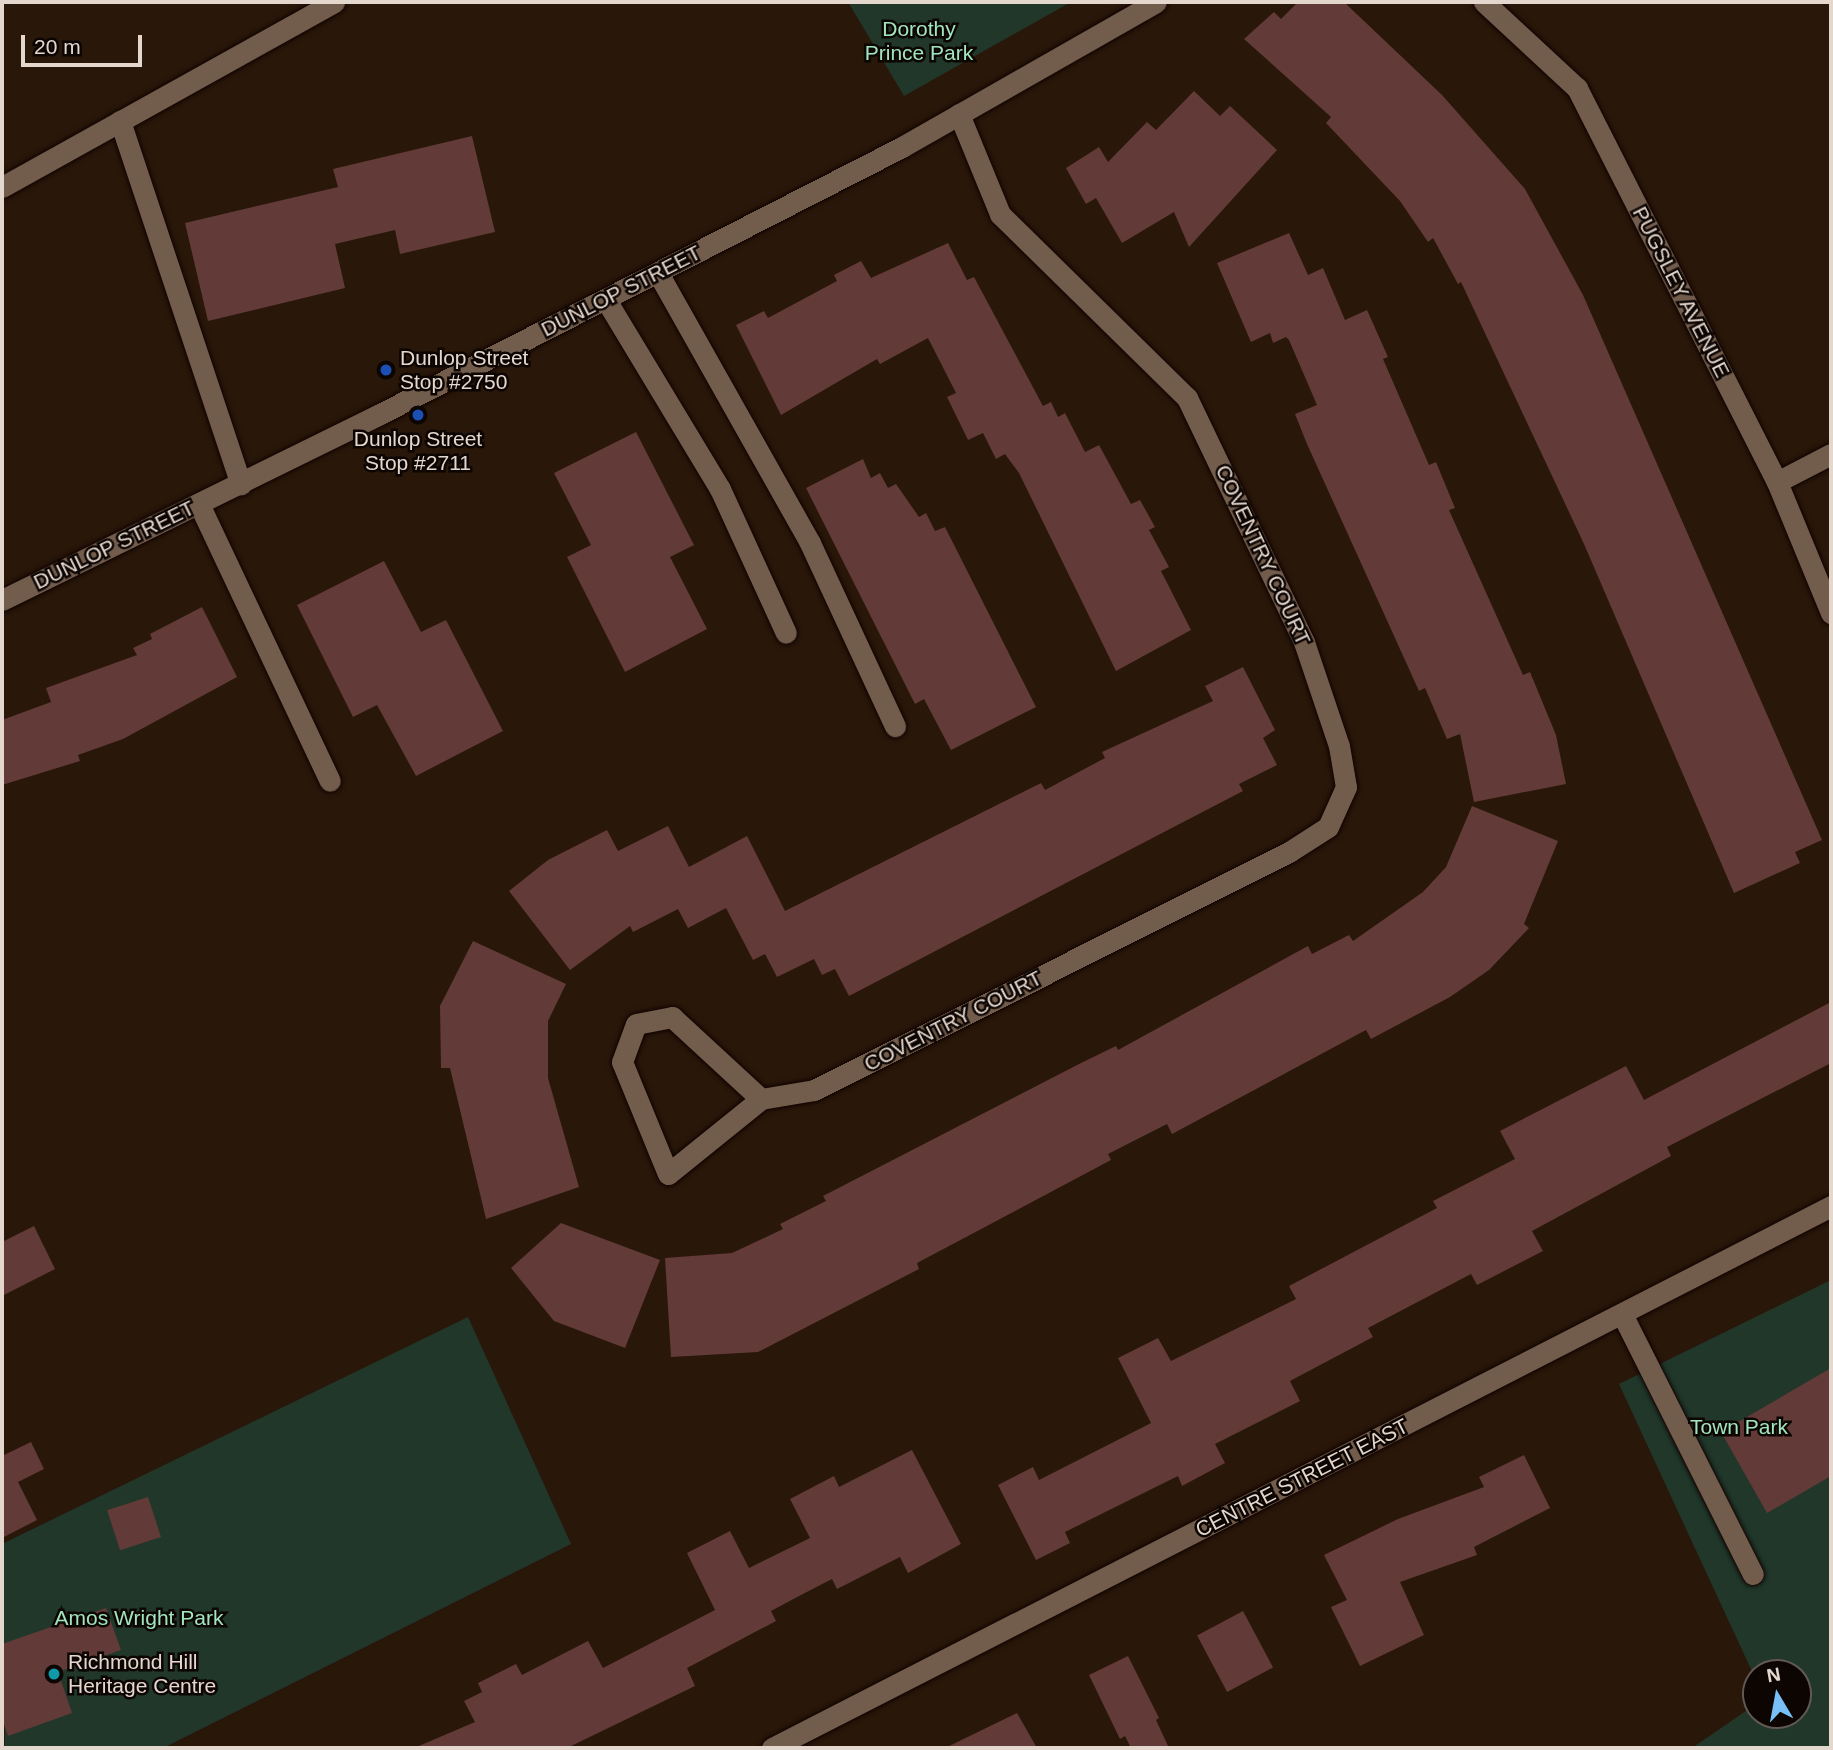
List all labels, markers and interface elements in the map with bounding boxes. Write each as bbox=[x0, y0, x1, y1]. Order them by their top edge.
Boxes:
park label: Dorothy Prince Park bbox=[865, 16, 973, 66]
scale bar bbox=[24, 21, 145, 65]
text: 20 m bbox=[34, 35, 81, 58]
street label: PUGSLEY AVENUE bbox=[1627, 202, 1735, 382]
street label: DUNLOP STREET bbox=[537, 240, 705, 342]
place label: Dunlop Street Stop #2750 bbox=[400, 345, 528, 395]
marker: Dunlop Street Stop #2750 bbox=[378, 362, 394, 378]
marker: Dunlop Street Stop #2711 bbox=[410, 407, 426, 423]
place label: Dunlop Street Stop #2711 bbox=[354, 426, 482, 476]
street label: COVENTRY COURT bbox=[1210, 461, 1316, 649]
street label: DUNLOP STREET bbox=[29, 495, 199, 595]
street label: COVENTRY COURT bbox=[860, 965, 1046, 1077]
street label: CENTRE STREET EAST bbox=[1191, 1413, 1413, 1543]
park label: Town Park bbox=[1690, 1414, 1788, 1440]
park label: Amos Wright Park bbox=[55, 1605, 223, 1631]
place label: Richmond Hill Heritage Centre bbox=[68, 1649, 216, 1699]
north arrow bbox=[1742, 1659, 1812, 1729]
text: N bbox=[1765, 1663, 1782, 1686]
marker: Richmond Hill Heritage Centre bbox=[46, 1666, 62, 1682]

